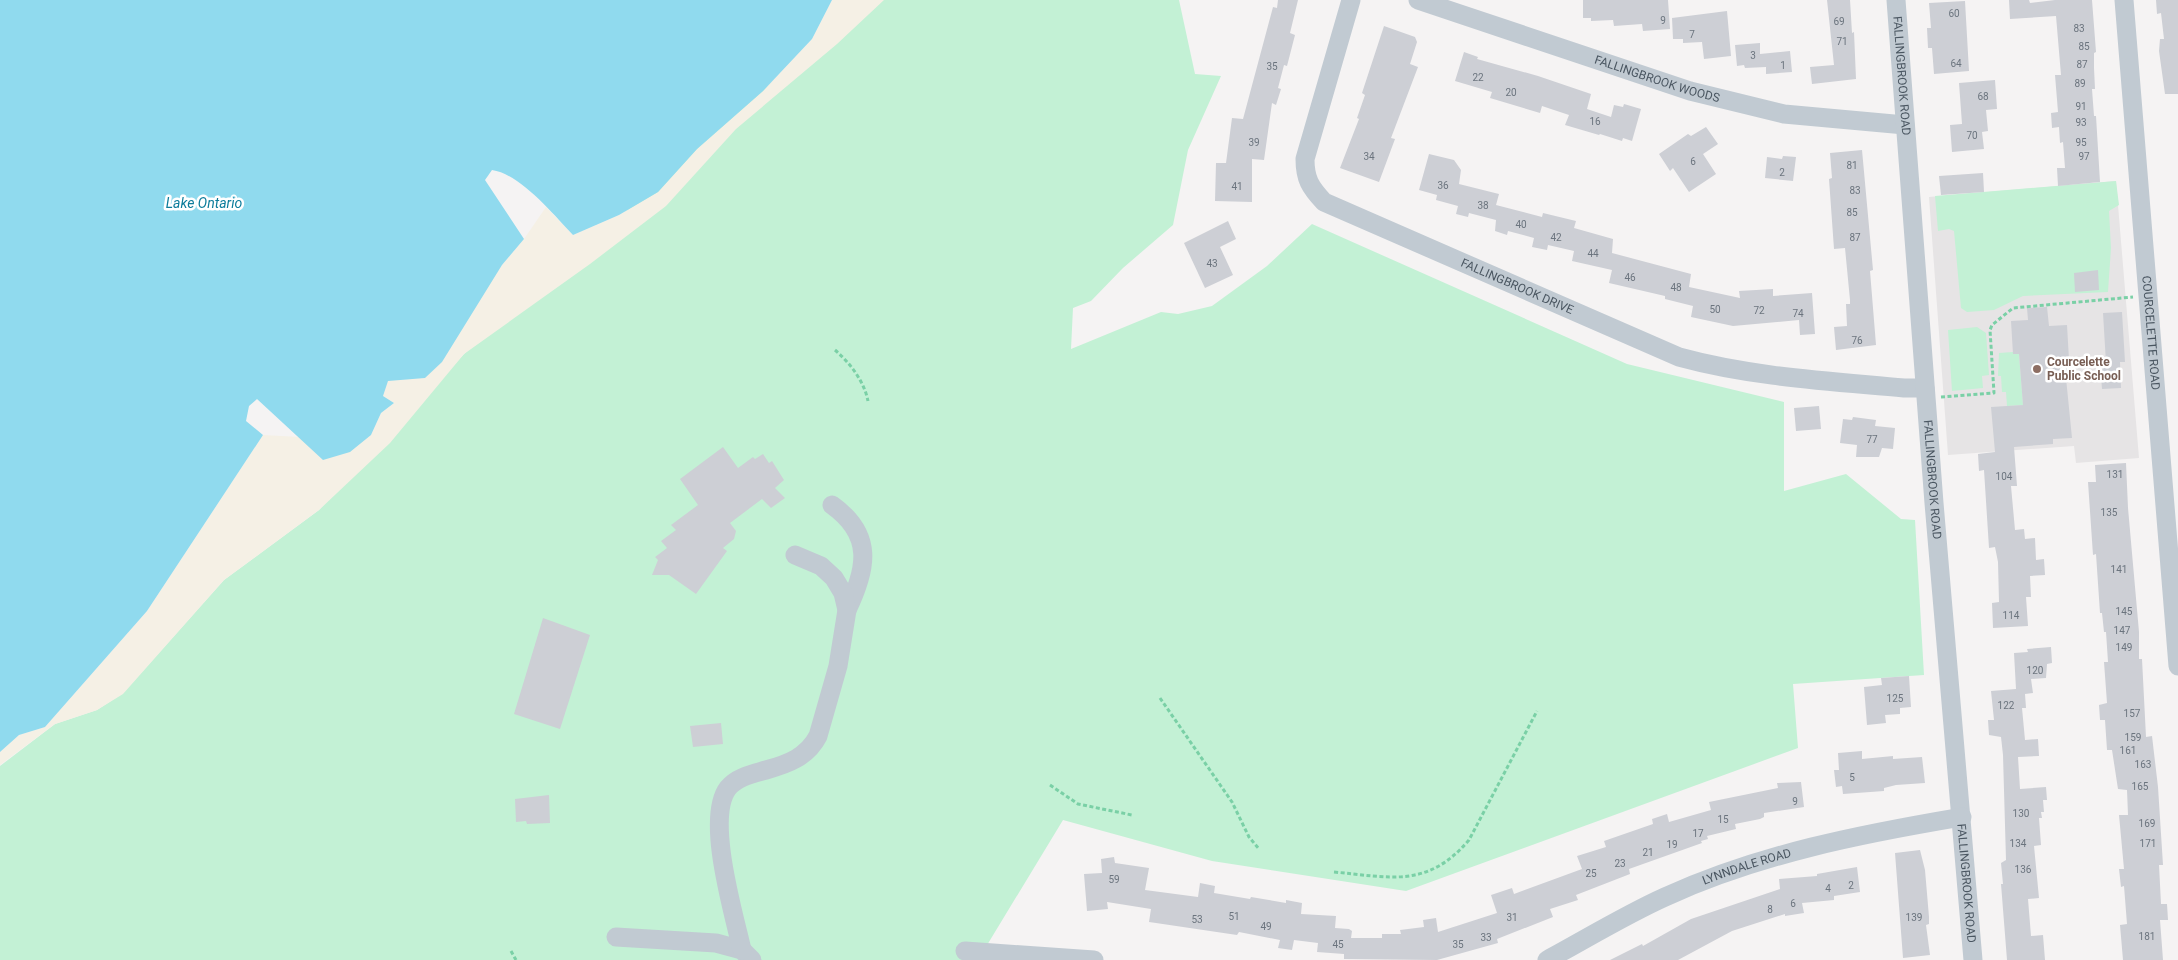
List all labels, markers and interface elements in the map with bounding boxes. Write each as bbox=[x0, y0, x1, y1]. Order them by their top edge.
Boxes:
house number: 60 bbox=[1948, 8, 1960, 19]
house number: 9 bbox=[1660, 15, 1666, 26]
house number: 69 bbox=[1833, 16, 1845, 27]
street label: FALLINGBROOK ROAD bbox=[1890, 16, 1913, 136]
house number: 83 bbox=[2073, 23, 2085, 34]
house number: 7 bbox=[1689, 29, 1695, 40]
house number: 71 bbox=[1836, 36, 1848, 47]
house number: 85 bbox=[2078, 41, 2090, 52]
house number: 3 bbox=[1750, 50, 1756, 61]
street label: FALLINGBROOK WOODS bbox=[1593, 53, 1721, 105]
house number: 64 bbox=[1950, 58, 1962, 69]
house number: 87 bbox=[2076, 59, 2088, 70]
house number: 1 bbox=[1780, 60, 1786, 71]
house number: 35 bbox=[1266, 61, 1278, 72]
house number: 22 bbox=[1472, 72, 1484, 83]
house number: 89 bbox=[2074, 78, 2086, 89]
house number: 20 bbox=[1505, 87, 1517, 98]
house number: 68 bbox=[1977, 91, 1989, 102]
house number: 91 bbox=[2075, 101, 2087, 112]
house number: 16 bbox=[1589, 116, 1601, 127]
house number: 93 bbox=[2075, 117, 2087, 128]
house number: 70 bbox=[1966, 130, 1978, 141]
house number: 39 bbox=[1248, 137, 1260, 148]
house number: 95 bbox=[2075, 137, 2087, 148]
house number: 34 bbox=[1363, 151, 1375, 162]
house number: 97 bbox=[2078, 151, 2090, 162]
house number: 6 bbox=[1690, 156, 1696, 167]
house number: 81 bbox=[1846, 160, 1858, 171]
house number: 2 bbox=[1779, 167, 1785, 178]
house number: 36 bbox=[1437, 180, 1449, 191]
house number: 41 bbox=[1231, 181, 1243, 192]
house number: 83 bbox=[1849, 185, 1861, 196]
water label: Lake Ontario bbox=[166, 195, 242, 211]
house number: 38 bbox=[1477, 200, 1489, 211]
house number: 85 bbox=[1846, 207, 1858, 218]
house number: 40 bbox=[1515, 219, 1527, 230]
house number: 42 bbox=[1550, 232, 1562, 243]
house number: 87 bbox=[1849, 232, 1861, 243]
house number: 44 bbox=[1587, 248, 1599, 259]
street label: FALLINGBROOK DRIVE bbox=[1459, 256, 1576, 317]
house number: 43 bbox=[1206, 258, 1218, 269]
house number: 46 bbox=[1624, 272, 1636, 283]
street label: COURCELETTE ROAD bbox=[2139, 275, 2163, 391]
house number: 48 bbox=[1670, 282, 1682, 293]
house number: 50 bbox=[1709, 304, 1721, 315]
house number: 72 bbox=[1753, 305, 1765, 316]
house number: 74 bbox=[1792, 308, 1804, 319]
house number: 76 bbox=[1851, 335, 1863, 346]
place label: Courcelette Public School bbox=[2047, 355, 2121, 383]
marker: Courcelette Public School bbox=[2031, 363, 2043, 375]
street label: FALLINGBROOK ROAD bbox=[1921, 419, 1944, 540]
house number: 77 bbox=[1866, 434, 1878, 445]
house number: 131 bbox=[2107, 469, 2123, 480]
house number: 104 bbox=[1996, 471, 2013, 482]
house number: 135 bbox=[2101, 507, 2118, 518]
house number: 141 bbox=[2111, 564, 2127, 575]
house number: 145 bbox=[2116, 606, 2133, 617]
house number: 114 bbox=[2003, 610, 2020, 621]
house number: 147 bbox=[2114, 625, 2131, 636]
house number: 149 bbox=[2116, 642, 2132, 653]
house number: 120 bbox=[2027, 665, 2044, 676]
house number: 125 bbox=[1887, 693, 1904, 704]
house number: 122 bbox=[1998, 700, 2015, 711]
house number: 157 bbox=[2124, 708, 2141, 719]
house number: 159 bbox=[2125, 732, 2141, 743]
house number: 161 bbox=[2120, 745, 2136, 756]
house number: 163 bbox=[2135, 759, 2151, 770]
house number: 5 bbox=[1849, 772, 1855, 783]
house number: 165 bbox=[2132, 781, 2149, 792]
house number: 9 bbox=[1792, 796, 1798, 807]
house number: 130 bbox=[2013, 808, 2030, 819]
house number: 15 bbox=[1717, 814, 1729, 825]
house number: 169 bbox=[2139, 818, 2155, 829]
street label: FALLINGBROOK ROAD bbox=[1954, 823, 1979, 943]
house number: 17 bbox=[1692, 828, 1704, 839]
house number: 134 bbox=[2010, 838, 2027, 849]
house number: 171 bbox=[2140, 838, 2156, 849]
house number: 19 bbox=[1666, 839, 1678, 850]
street label: LYNNDALE ROAD bbox=[1700, 846, 1793, 888]
house number: 21 bbox=[1642, 847, 1654, 858]
house number: 23 bbox=[1614, 858, 1626, 869]
house number: 136 bbox=[2015, 864, 2032, 875]
house number: 25 bbox=[1585, 868, 1597, 879]
house number: 59 bbox=[1108, 874, 1120, 885]
house number: 2 bbox=[1848, 880, 1854, 891]
house number: 4 bbox=[1825, 883, 1831, 894]
house number: 6 bbox=[1790, 898, 1796, 909]
house number: 8 bbox=[1767, 904, 1773, 915]
house number: 51 bbox=[1228, 911, 1240, 922]
house number: 31 bbox=[1506, 912, 1518, 923]
house number: 139 bbox=[1906, 912, 1922, 923]
house number: 53 bbox=[1191, 914, 1203, 925]
house number: 49 bbox=[1260, 921, 1272, 932]
house number: 181 bbox=[2139, 931, 2155, 942]
house number: 33 bbox=[1480, 932, 1492, 943]
house number: 45 bbox=[1332, 939, 1344, 950]
house number: 35 bbox=[1452, 939, 1464, 950]

